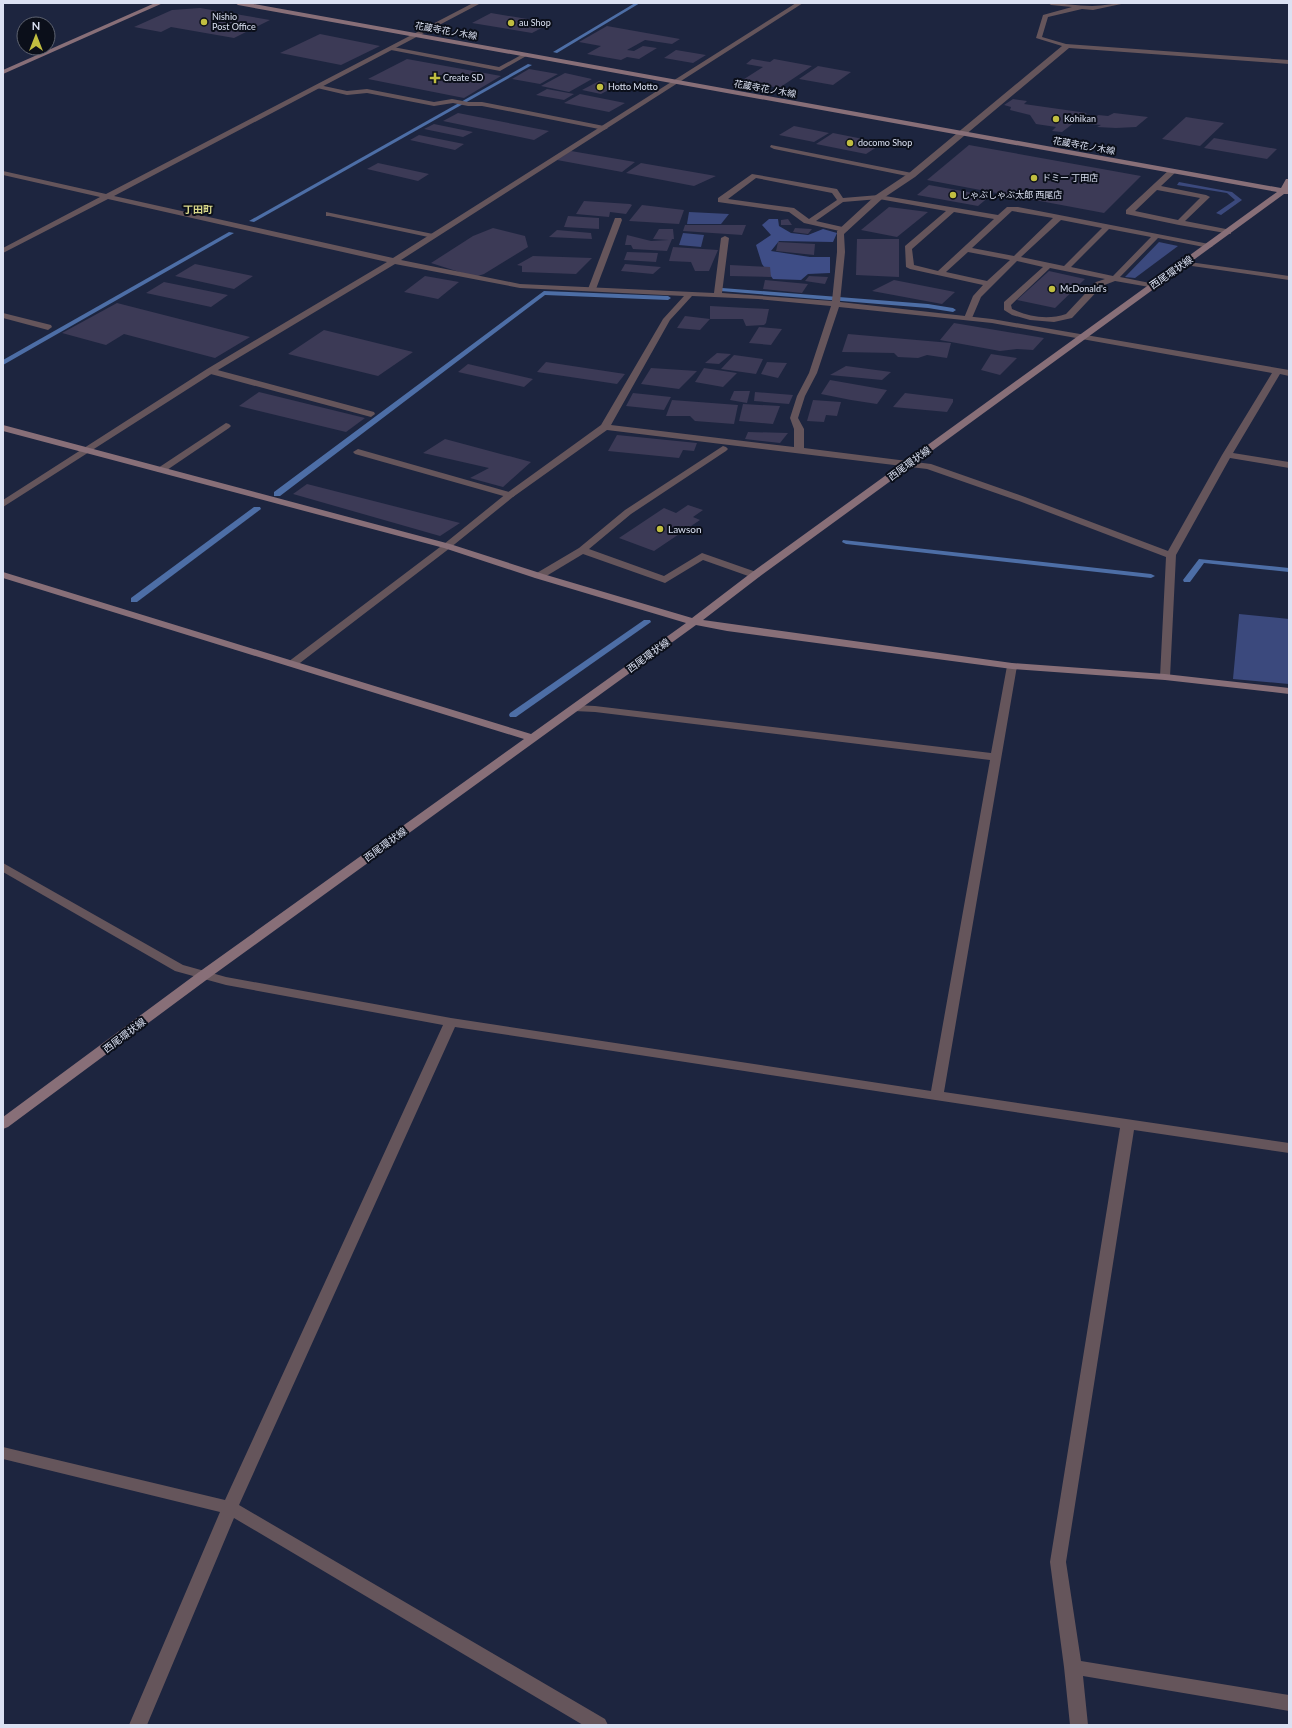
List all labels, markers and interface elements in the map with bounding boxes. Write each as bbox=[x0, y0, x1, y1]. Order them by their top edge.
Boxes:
place label: Nishio Post Office bbox=[212, 11, 256, 32]
north arrow bbox=[16, 16, 56, 56]
marker: Nishio Post Office bbox=[199, 17, 209, 27]
place label: au Shop bbox=[519, 17, 551, 28]
marker: au Shop bbox=[506, 18, 516, 28]
text: N bbox=[32, 19, 40, 32]
street label: 花蔵寺花ノ木線 bbox=[414, 20, 479, 42]
place label: Create SD bbox=[443, 72, 483, 83]
marker: Create SD bbox=[430, 73, 440, 83]
street label: 花蔵寺花ノ木線 bbox=[733, 78, 798, 100]
place label: Hotto Motto bbox=[608, 81, 658, 92]
marker: Hotto Motto bbox=[595, 82, 605, 92]
place label: Kohikan bbox=[1064, 113, 1096, 124]
marker: Kohikan bbox=[1051, 114, 1061, 124]
street label: 花蔵寺花ノ木線 bbox=[1052, 135, 1117, 157]
place label: docomo Shop bbox=[858, 137, 912, 148]
marker: docomo Shop bbox=[845, 138, 855, 148]
place label: ドミー 丁田店 bbox=[1042, 172, 1098, 183]
marker: ドミー 丁田店 bbox=[1029, 173, 1039, 183]
place label: しゃぶしゃぶ太郎 西尾店 bbox=[961, 189, 1062, 200]
marker: しゃぶしゃぶ太郎 西尾店 bbox=[948, 190, 958, 200]
district label: 丁田町 bbox=[183, 203, 213, 215]
street label: 西尾環状線 bbox=[1147, 253, 1195, 291]
place label: McDonald's bbox=[1060, 283, 1107, 294]
marker: McDonald's bbox=[1047, 284, 1057, 294]
street label: 西尾環状線 bbox=[885, 443, 933, 483]
place label: Lawson bbox=[668, 523, 701, 535]
marker: Lawson bbox=[655, 524, 665, 534]
street label: 西尾環状線 bbox=[624, 635, 672, 675]
street label: 西尾環状線 bbox=[361, 824, 409, 864]
street label: 西尾環状線 bbox=[100, 1015, 148, 1055]

